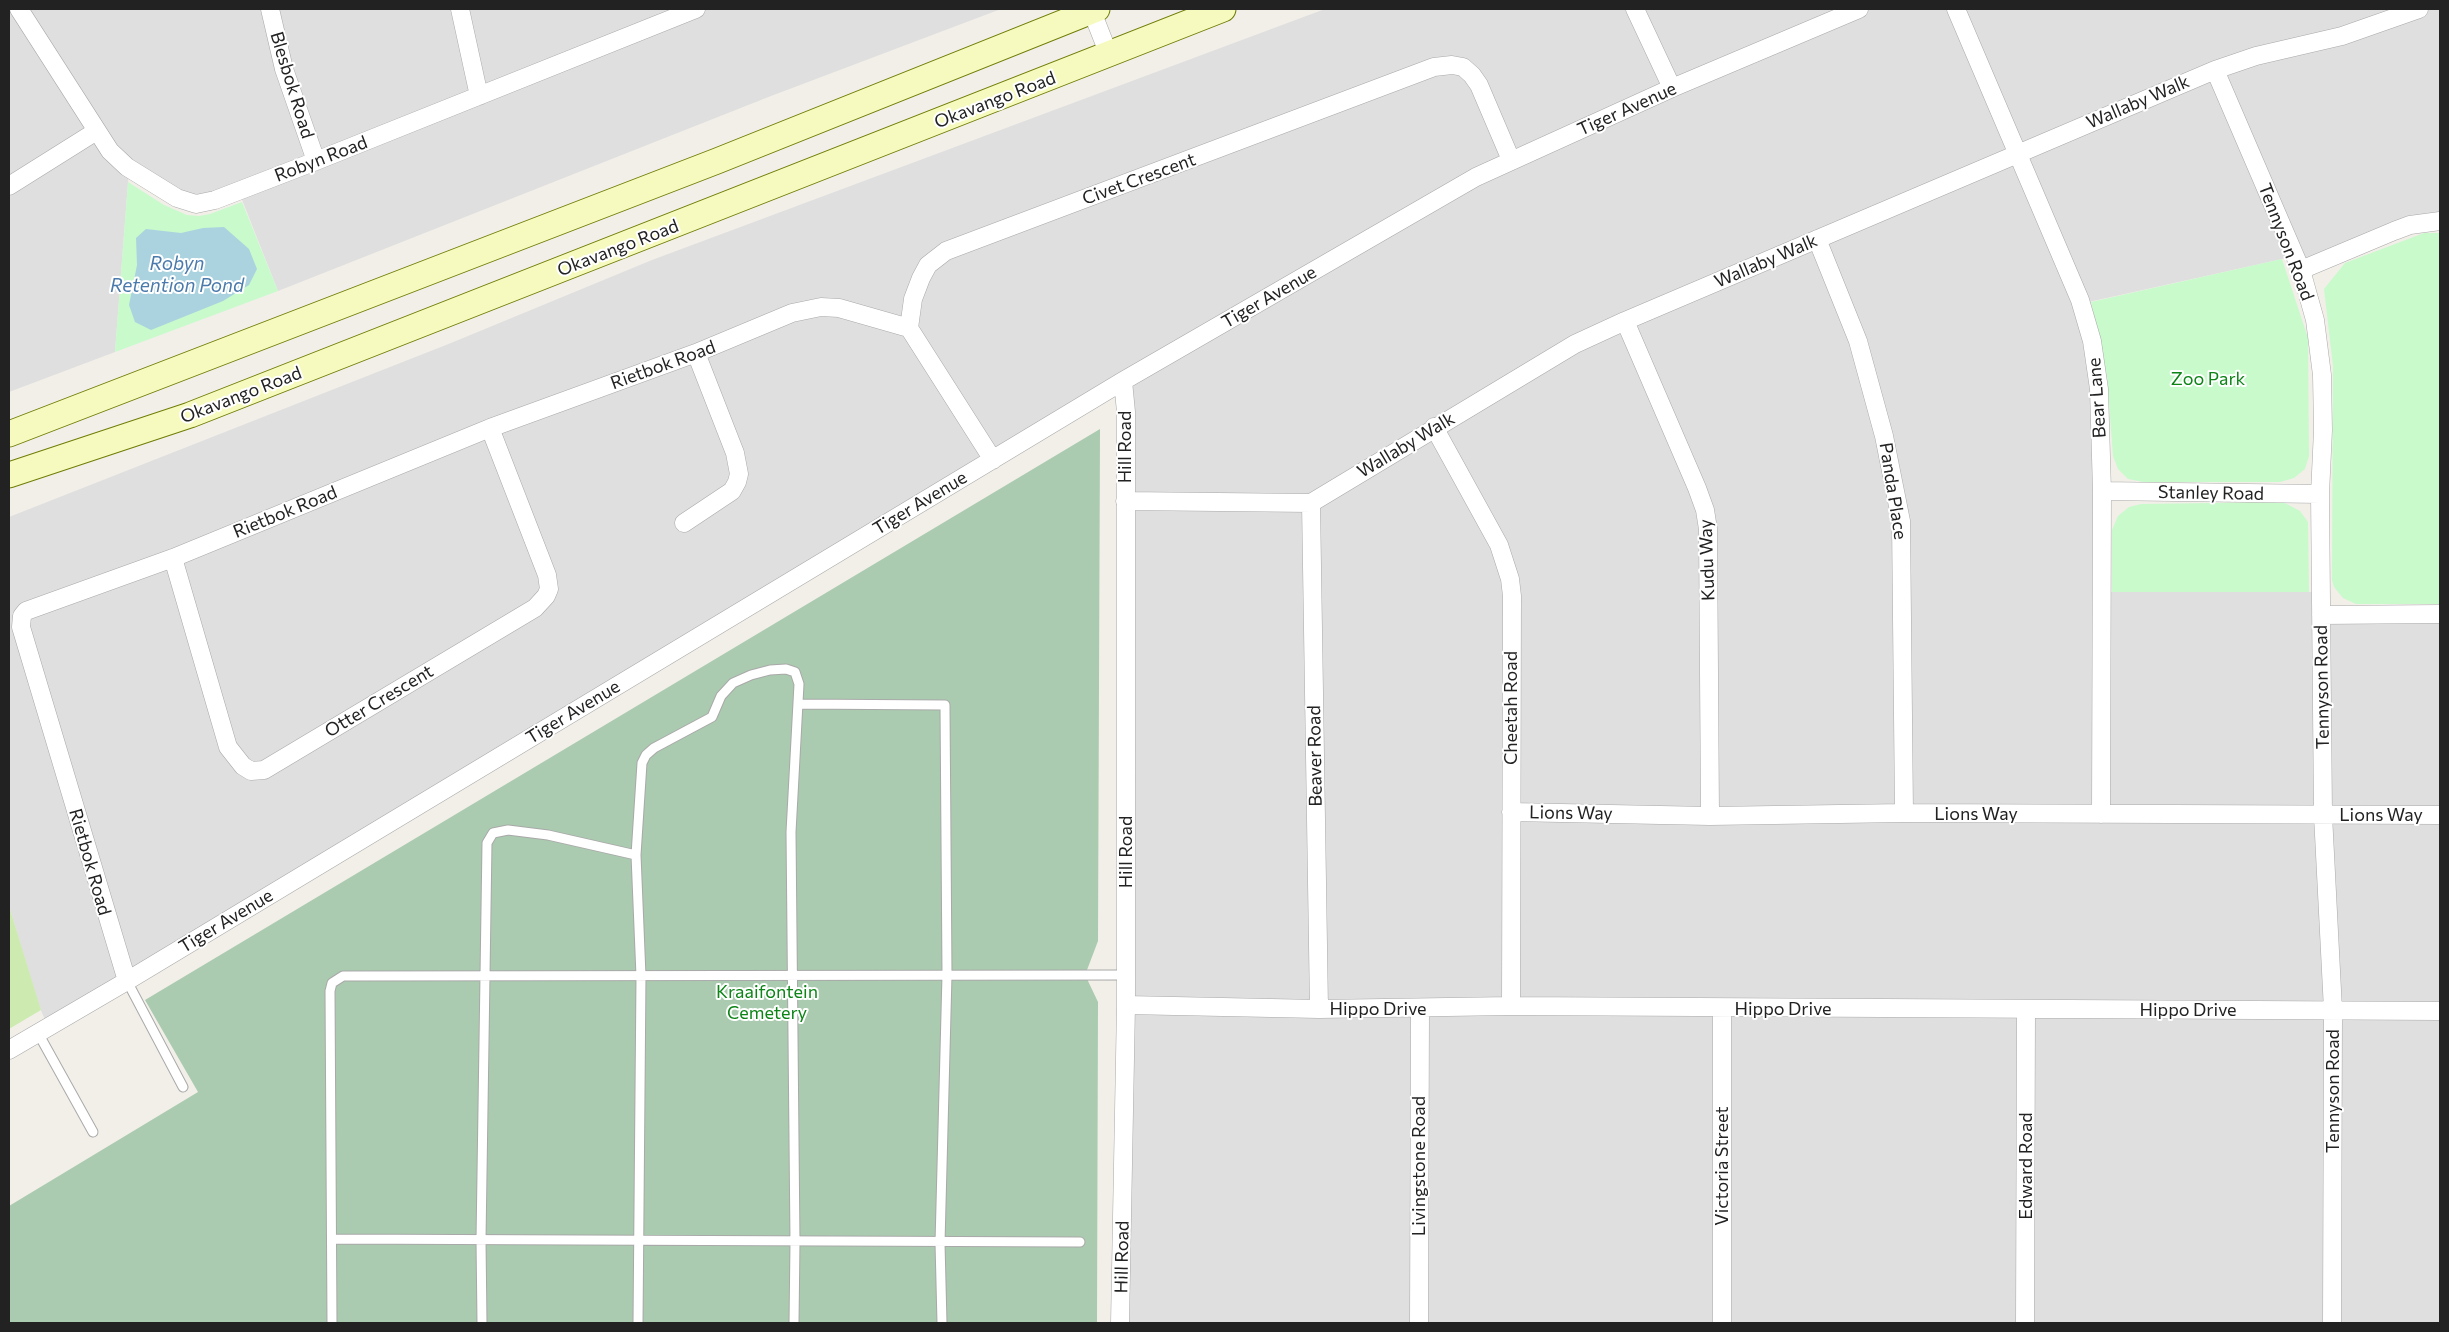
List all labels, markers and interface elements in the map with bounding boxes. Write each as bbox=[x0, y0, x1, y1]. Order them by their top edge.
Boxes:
street label: Blesbok Road bbox=[266, 29, 318, 141]
street label: Okavango Road bbox=[931, 67, 1059, 133]
street label: Wallaby Walk bbox=[2083, 71, 2193, 133]
street label: Tiger Avenue bbox=[1574, 78, 1680, 140]
street label: Robyn Road bbox=[271, 131, 371, 187]
street label: Civet Crescent bbox=[1079, 148, 1199, 210]
street label: Tennyson Road bbox=[2254, 180, 2318, 304]
street label: Okavango Road bbox=[554, 215, 682, 281]
street label: Wallaby Walk bbox=[1711, 230, 1821, 292]
water label: Robyn Retention Pond bbox=[110, 253, 244, 297]
street label: Tiger Avenue bbox=[1218, 261, 1320, 333]
street label: Rietbok Road bbox=[608, 336, 718, 394]
street label: Bear Lane bbox=[2083, 357, 2111, 439]
street label: Okavango Road bbox=[177, 362, 305, 428]
park label: Zoo Park bbox=[2171, 368, 2245, 390]
street label: Wallaby Walk bbox=[1353, 407, 1459, 483]
street label: Hill Road bbox=[1114, 411, 1136, 483]
street label: Panda Place bbox=[1875, 441, 1911, 541]
street label: Tiger Avenue bbox=[869, 466, 971, 540]
street label: Rietbok Road bbox=[230, 481, 340, 543]
street label: Stanley Road bbox=[2158, 481, 2264, 505]
street label: Kudu Way bbox=[1695, 519, 1719, 601]
street label: Tennyson Road bbox=[2310, 625, 2334, 749]
street label: Cheetah Road bbox=[1500, 651, 1522, 765]
street label: Otter Crescent bbox=[321, 660, 437, 742]
street label: Tiger Avenue bbox=[522, 675, 624, 749]
street label: Beaver Road bbox=[1303, 705, 1327, 807]
street label: Lions Way bbox=[1529, 801, 1613, 825]
street label: Lions Way bbox=[1934, 803, 2018, 825]
street label: Lions Way bbox=[2339, 804, 2423, 826]
street label: Rietbok Road bbox=[64, 806, 116, 918]
street label: Hill Road bbox=[1115, 816, 1137, 888]
street label: Tiger Avenue bbox=[175, 884, 277, 958]
park label: Kraaifontein Cemetery bbox=[716, 981, 818, 1024]
street label: Hippo Drive bbox=[1329, 998, 1427, 1020]
street label: Hippo Drive bbox=[1734, 998, 1832, 1020]
street label: Hippo Drive bbox=[2139, 999, 2237, 1021]
street label: Tennyson Road bbox=[2322, 1029, 2344, 1153]
street label: Livingstone Road bbox=[1408, 1096, 1430, 1236]
street label: Victoria Street bbox=[1711, 1106, 1733, 1226]
street label: Edward Road bbox=[2015, 1112, 2037, 1220]
street label: Hill Road bbox=[1111, 1220, 1133, 1294]

